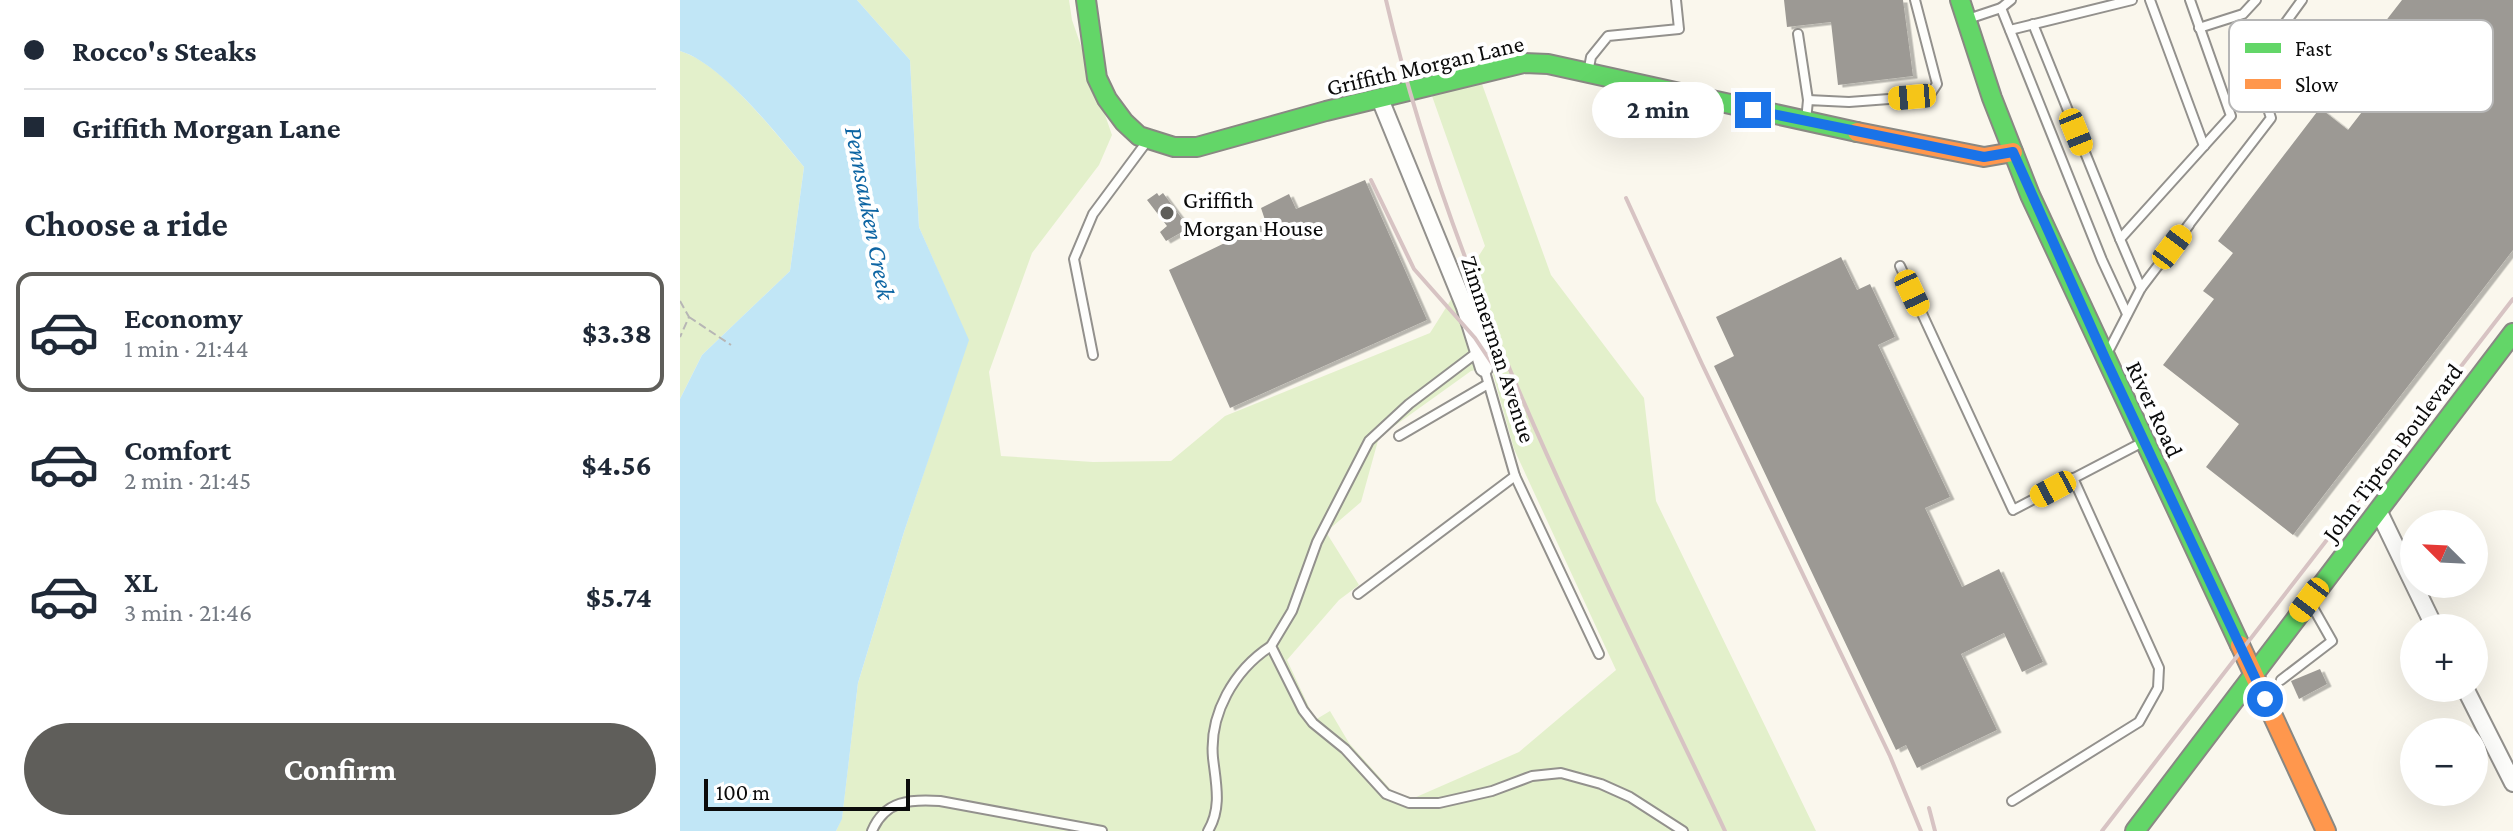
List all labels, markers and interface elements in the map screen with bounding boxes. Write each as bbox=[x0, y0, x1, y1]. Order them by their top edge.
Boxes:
legend bbox=[2229, 20, 2493, 112]
street label: Griffith Morgan Lane bbox=[1324, 29, 1526, 101]
text: Rocco's Steaks bbox=[72, 34, 256, 67]
text: Fast bbox=[2295, 36, 2332, 61]
text: Slow bbox=[2295, 72, 2339, 97]
callout: 2 min bbox=[1593, 82, 1725, 138]
car bbox=[1887, 83, 1937, 111]
route end bbox=[1735, 92, 1771, 128]
text: 2 min bbox=[1627, 95, 1689, 124]
car bbox=[2056, 105, 2096, 159]
text: Griffith Morgan Lane bbox=[72, 111, 341, 144]
water label: Pennsauken Creek bbox=[839, 124, 901, 304]
place label: Griffith Morgan House bbox=[1183, 186, 1323, 241]
text: Choose a ride bbox=[24, 204, 228, 244]
marker: Griffith Morgan House bbox=[1158, 204, 1176, 222]
car bbox=[2148, 221, 2196, 273]
street label: Zimmerman Avenue bbox=[1456, 252, 1542, 446]
car bbox=[1891, 266, 1933, 320]
icon: car bbox=[28, 296, 100, 368]
text: Economy bbox=[124, 301, 243, 334]
text: $3.38 bbox=[582, 316, 652, 349]
text: 1 min · 21:44 bbox=[124, 334, 249, 363]
street label: River Road bbox=[2121, 357, 2189, 462]
street label: John Tipton Boulevard bbox=[2315, 358, 2468, 548]
icon: car bbox=[28, 428, 100, 500]
text: Comfort bbox=[124, 433, 231, 466]
text: $4.56 bbox=[581, 448, 652, 481]
text: 2 min · 21:45 bbox=[124, 466, 251, 495]
car bbox=[2026, 467, 2080, 511]
north arrow bbox=[2400, 510, 2488, 598]
map controls bbox=[2400, 510, 2488, 806]
icon: car bbox=[28, 560, 100, 632]
text: XL bbox=[124, 565, 158, 598]
car bbox=[2285, 574, 2333, 626]
text: $5.74 bbox=[586, 580, 652, 613]
text: 3 min · 21:46 bbox=[124, 598, 252, 627]
button: + bbox=[2400, 614, 2488, 702]
route start bbox=[2247, 681, 2283, 717]
button: − bbox=[2400, 718, 2488, 806]
button: Confirm bbox=[24, 723, 656, 815]
scale bar bbox=[704, 775, 910, 811]
text: 100 m bbox=[716, 780, 770, 805]

